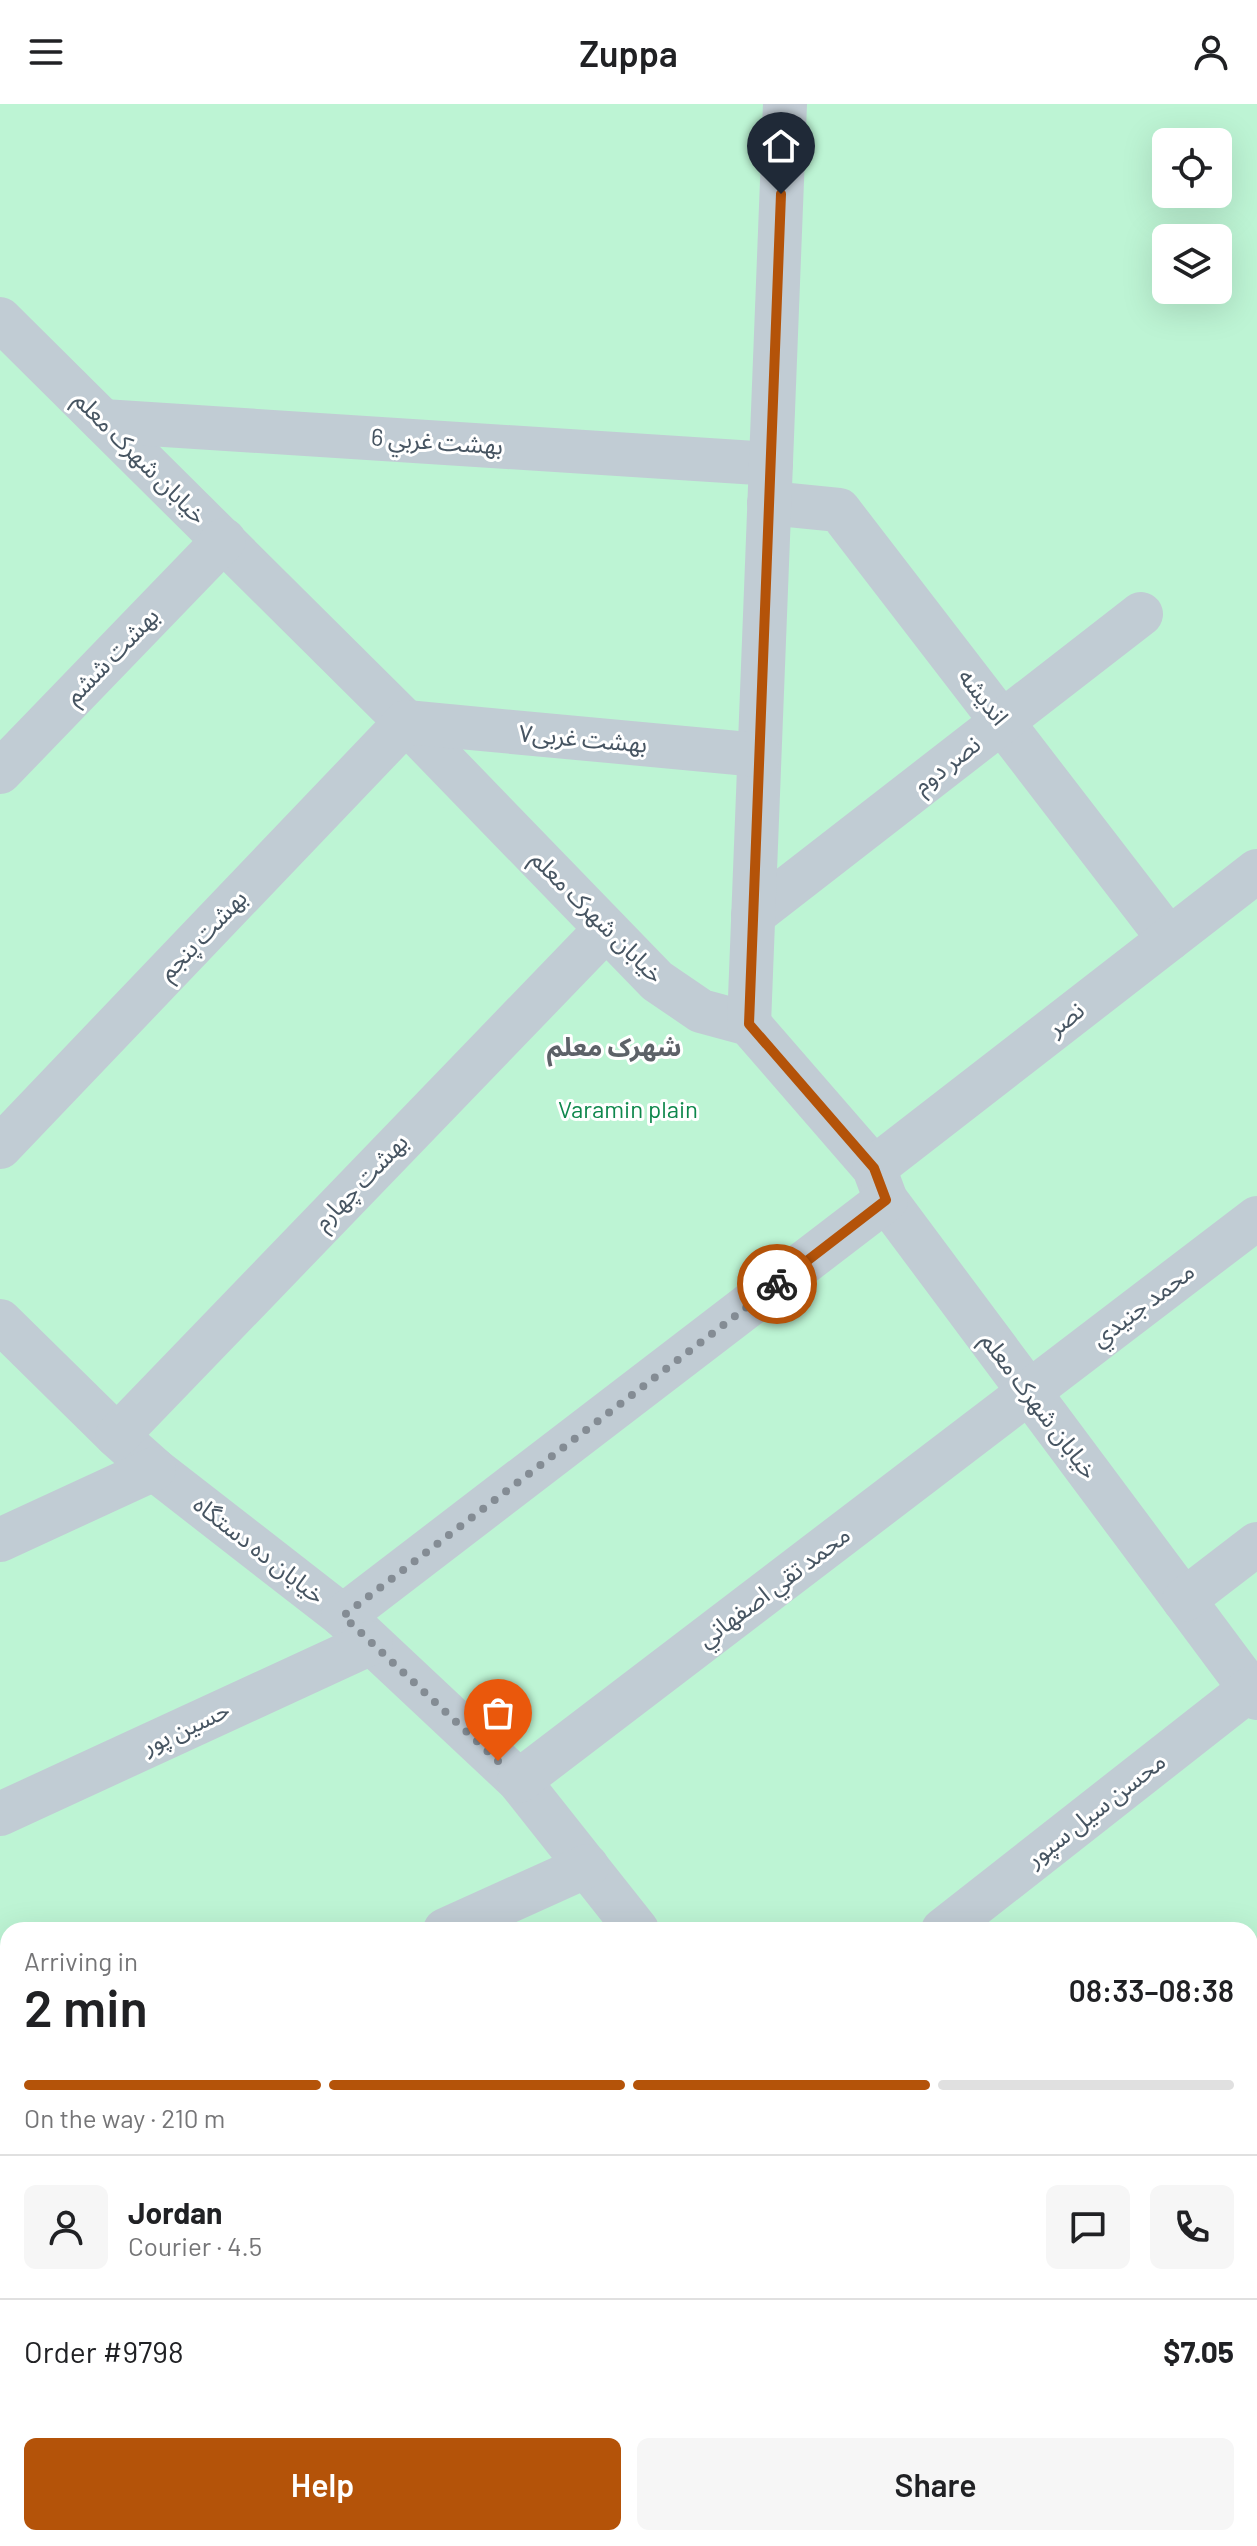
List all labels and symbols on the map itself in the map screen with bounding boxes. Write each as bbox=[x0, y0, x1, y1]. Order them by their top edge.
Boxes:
pin bbox=[747, 112, 815, 194]
street label: خیابان شهرک معلم bbox=[66, 384, 214, 532]
street label: بهشت غربي 6 bbox=[370, 421, 504, 465]
street label: بهشت ششم bbox=[58, 601, 167, 712]
street label: اندیشه bbox=[953, 662, 1015, 730]
street label: بهشت غربی۷ bbox=[518, 717, 649, 759]
street label: نصر دوم bbox=[907, 729, 989, 803]
street label: خیابان شهرک معلم bbox=[523, 843, 671, 991]
street label: بهشت پنجم bbox=[152, 883, 255, 988]
street label: نصر bbox=[1040, 994, 1090, 1043]
district label: شهرک معلم bbox=[547, 1030, 681, 1067]
park label: Varamin plain bbox=[558, 1094, 698, 1123]
street label: بهشت چهارم bbox=[307, 1127, 417, 1239]
courier bbox=[737, 1244, 817, 1324]
street label: محمد جنيدي bbox=[1085, 1256, 1203, 1356]
street label: خیابان شهرک معلم bbox=[972, 1326, 1105, 1486]
street label: خیابان ده دستگاه bbox=[188, 1488, 331, 1610]
street label: محمد تقي اصفهاني bbox=[691, 1519, 858, 1657]
pin bbox=[464, 1679, 532, 1761]
street label: حسين پور bbox=[136, 1694, 235, 1762]
street label: محسن سيل سپور bbox=[1019, 1745, 1172, 1874]

